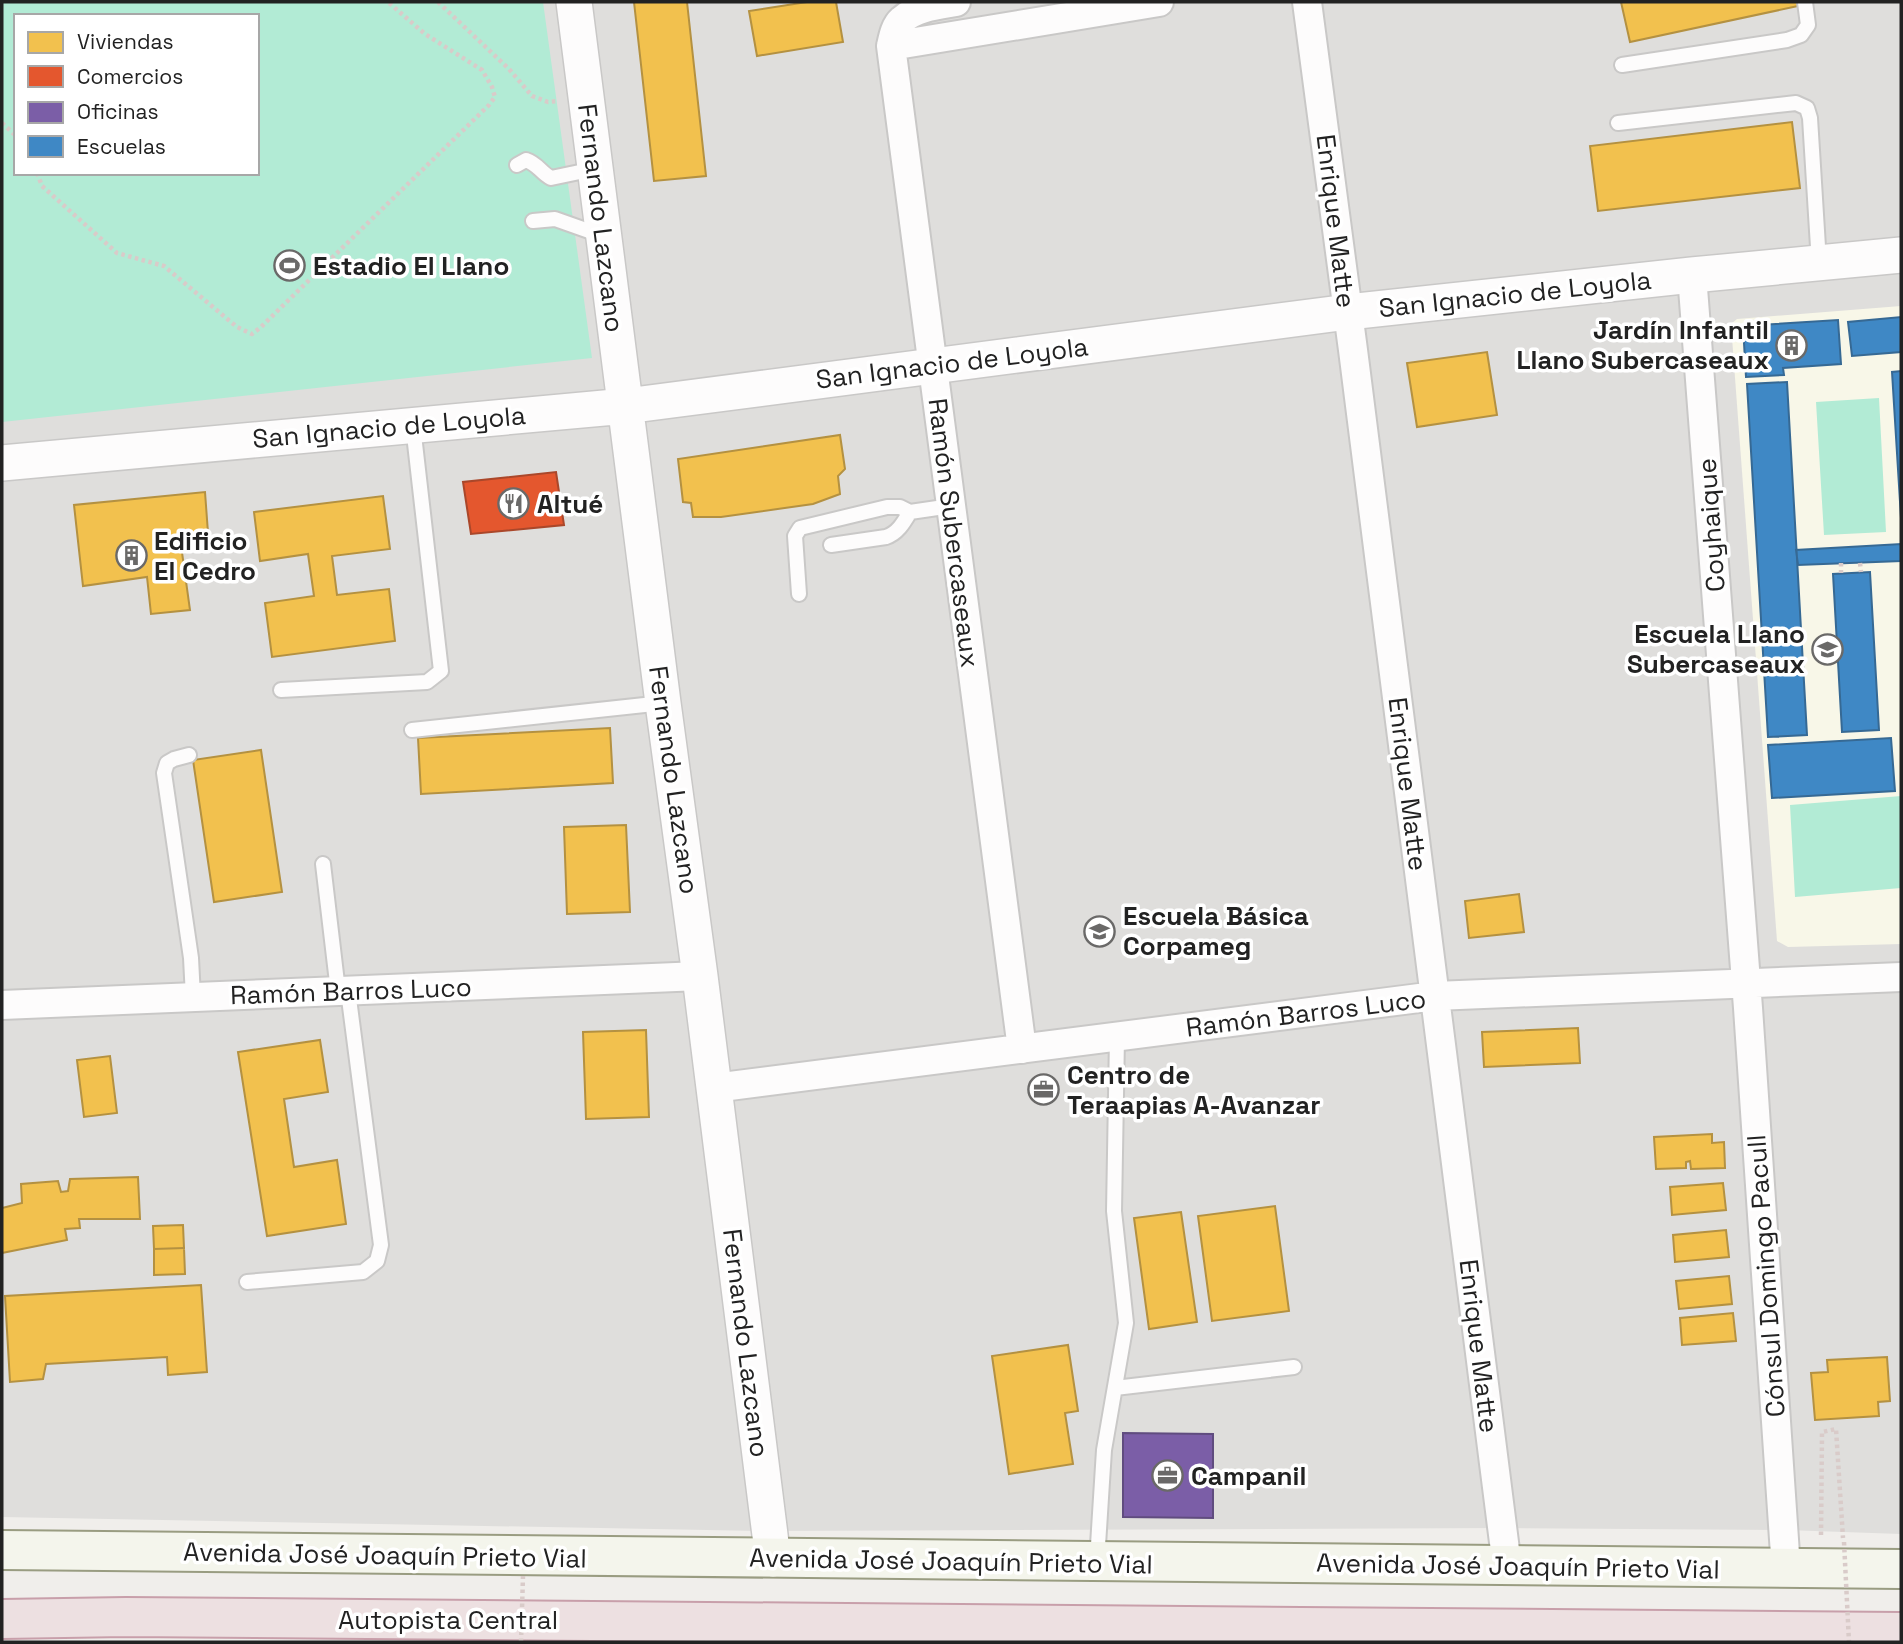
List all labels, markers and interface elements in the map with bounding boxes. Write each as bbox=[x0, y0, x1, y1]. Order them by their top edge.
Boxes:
legend bbox=[14, 14, 259, 175]
text: Viviendas bbox=[77, 28, 174, 55]
text: Comercios bbox=[77, 63, 183, 90]
text: Oficinas bbox=[77, 98, 159, 125]
street label: Fernando Lazcano bbox=[570, 102, 632, 334]
street label: Enrique Matte bbox=[1308, 132, 1364, 310]
text: Escuelas bbox=[77, 133, 166, 160]
sports icon: Estadio El Llano bbox=[273, 249, 307, 283]
place label: Estadio El Llano bbox=[313, 249, 509, 283]
street label: San Ignacio de Loyola bbox=[1377, 263, 1653, 325]
place label: Jardín Infantil Llano Subercaseaux bbox=[1516, 313, 1769, 377]
building icon: Jardín Infantil Llano Subercaseaux bbox=[1775, 328, 1809, 362]
street label: San Ignacio de Loyola bbox=[814, 329, 1090, 397]
street label: Ramón Subercaseaux bbox=[921, 396, 987, 670]
street label: San Ignacio de Loyola bbox=[251, 398, 527, 456]
street label: Coyhaique bbox=[1689, 457, 1733, 593]
restaurant icon: Altué bbox=[497, 487, 531, 521]
place label: Altué bbox=[537, 487, 603, 521]
place label: Edificio El Cedro bbox=[154, 524, 256, 588]
building icon: Edificio El Cedro bbox=[114, 539, 148, 573]
place label: Escuela Llano Subercaseaux bbox=[1627, 617, 1805, 681]
school or university icon: Escuela Llano Subercaseaux bbox=[1811, 632, 1845, 666]
street label: Fernando Lazcano bbox=[641, 664, 707, 896]
street label: Enrique Matte bbox=[1380, 695, 1436, 873]
place label: Escuela Básica Corpameg bbox=[1123, 899, 1309, 963]
school or university icon: Escuela Básica Corpameg bbox=[1083, 914, 1117, 948]
street label: Ramón Barros Luco bbox=[230, 970, 472, 1012]
street label: Ramón Barros Luco bbox=[1184, 981, 1428, 1045]
place label: Centro de Teraapias A-Avanzar bbox=[1067, 1058, 1321, 1122]
office icon: Centro de Teraapias A-Avanzar bbox=[1027, 1073, 1061, 1107]
street label: Cónsul Domingo Pacull bbox=[1739, 1134, 1793, 1418]
street label: Fernando Lazcano bbox=[715, 1227, 777, 1459]
street label: Enrique Matte bbox=[1451, 1257, 1507, 1435]
office icon: Campanil bbox=[1151, 1459, 1185, 1493]
place label: Campanil bbox=[1191, 1459, 1306, 1493]
street label: Avenida José Joaquín Prieto Vial bbox=[183, 1534, 587, 1576]
street label: Avenida José Joaquín Prieto Vial bbox=[749, 1540, 1153, 1582]
street label: Avenida José Joaquín Prieto Vial bbox=[1316, 1545, 1720, 1587]
street label: Autopista Central bbox=[338, 1603, 558, 1637]

